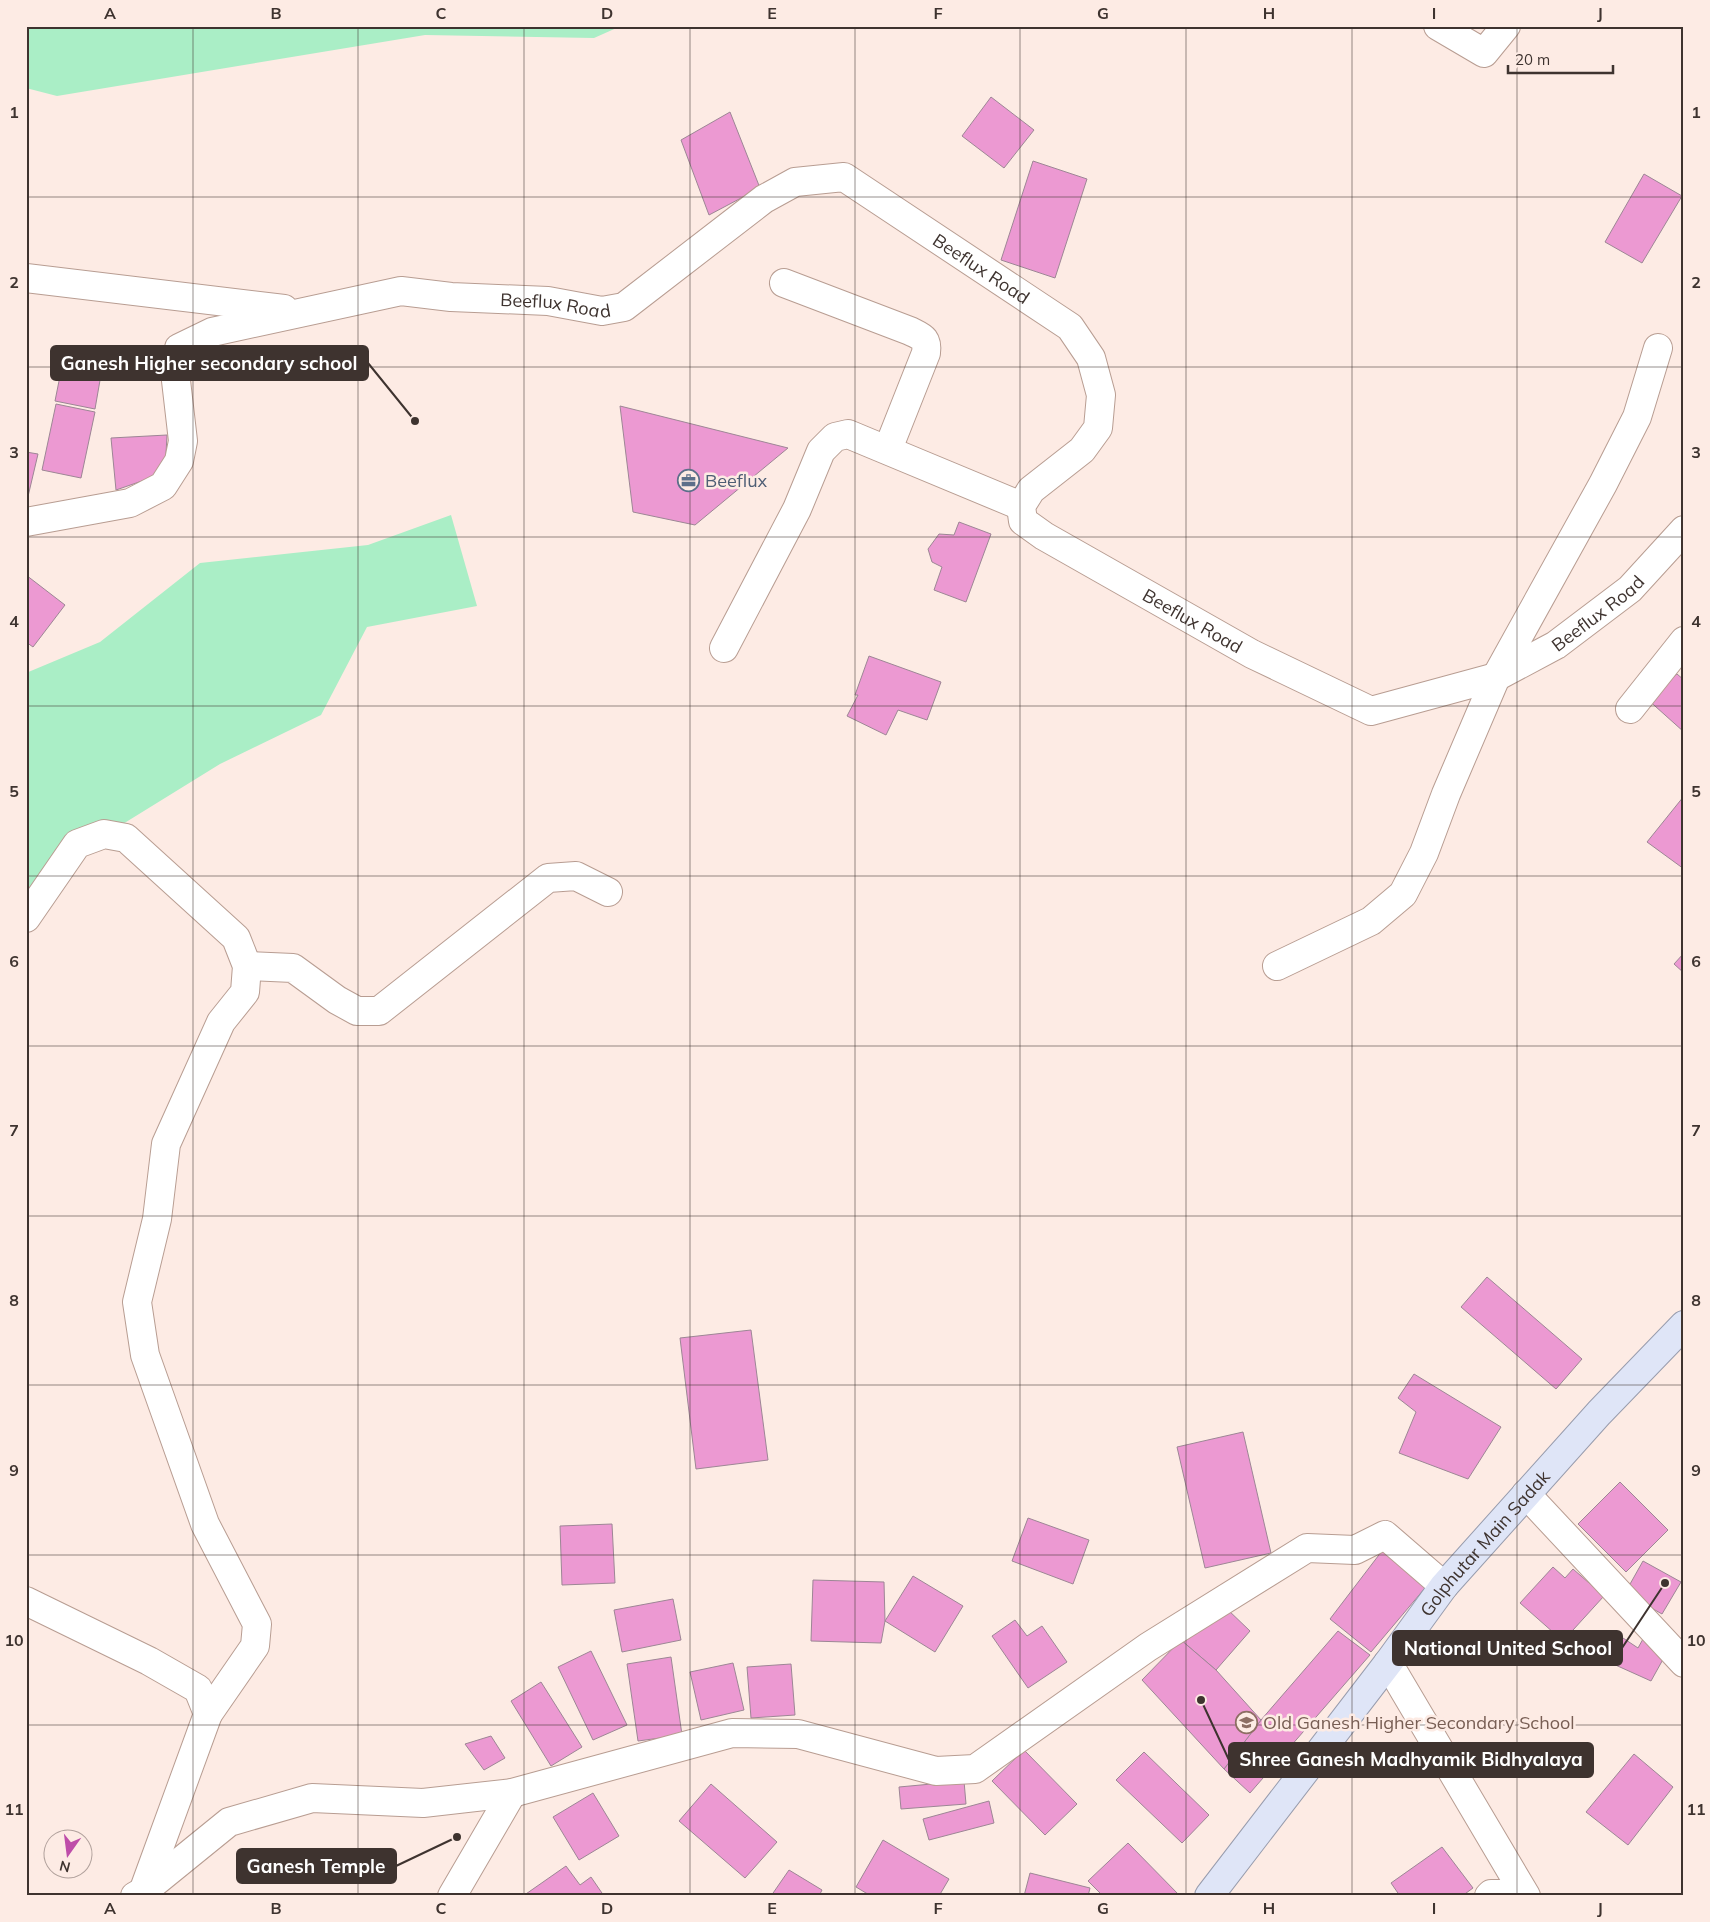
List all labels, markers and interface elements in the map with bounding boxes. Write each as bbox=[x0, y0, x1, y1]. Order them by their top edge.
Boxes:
text: A bbox=[104, 3, 116, 23]
text: B bbox=[270, 3, 282, 23]
text: C bbox=[436, 3, 447, 23]
text: D bbox=[601, 3, 613, 23]
text: E bbox=[767, 3, 777, 23]
text: F bbox=[933, 3, 943, 23]
text: G bbox=[1097, 3, 1109, 23]
text: H bbox=[1263, 3, 1275, 23]
text: I bbox=[1432, 3, 1436, 23]
text: J bbox=[1597, 3, 1603, 23]
scale bar bbox=[1508, 42, 1612, 74]
text: 20 m bbox=[1515, 50, 1550, 69]
text: 1 bbox=[9, 102, 19, 122]
text: 1 bbox=[1691, 102, 1701, 122]
street label: Beeflux Road bbox=[929, 228, 1034, 309]
text: 2 bbox=[9, 272, 19, 292]
text: 2 bbox=[1691, 272, 1701, 292]
street label: Beeflux Road bbox=[500, 288, 612, 323]
callout: Ganesh Higher secondary school bbox=[51, 346, 368, 380]
text: Ganesh Higher secondary school bbox=[60, 351, 358, 375]
text: 3 bbox=[9, 442, 19, 462]
text: 3 bbox=[1691, 442, 1701, 462]
office icon: Beeflux bbox=[677, 468, 701, 492]
place label: Beeflux bbox=[705, 469, 768, 492]
street label: Beeflux Road bbox=[1547, 570, 1649, 656]
street label: Beeflux Road bbox=[1139, 583, 1247, 658]
text: 4 bbox=[9, 611, 19, 631]
text: 4 bbox=[1691, 611, 1701, 631]
text: 5 bbox=[9, 781, 19, 801]
text: 5 bbox=[1691, 781, 1701, 801]
text: 6 bbox=[9, 951, 19, 971]
text: 6 bbox=[1691, 951, 1701, 971]
text: 7 bbox=[9, 1120, 19, 1140]
text: 7 bbox=[1691, 1120, 1701, 1140]
text: 8 bbox=[9, 1290, 19, 1310]
text: 8 bbox=[1691, 1290, 1701, 1310]
text: 9 bbox=[9, 1460, 19, 1480]
text: 9 bbox=[1691, 1460, 1701, 1480]
street label: Golphutar Main Sadak bbox=[1414, 1464, 1555, 1621]
text: 10 bbox=[4, 1630, 24, 1650]
text: 10 bbox=[1686, 1630, 1706, 1650]
callout: National United School bbox=[1393, 1631, 1622, 1665]
text: National United School bbox=[1404, 1636, 1612, 1660]
school or university icon: Old Ganesh Higher Secondary School bbox=[1235, 1710, 1259, 1734]
place label: Old Ganesh Higher Secondary School bbox=[1263, 1711, 1575, 1734]
callout: Shree Ganesh Madhyamik Bidhyalaya bbox=[1229, 1743, 1593, 1777]
text: Shree Ganesh Madhyamik Bidhyalaya bbox=[1239, 1747, 1583, 1771]
text: 11 bbox=[4, 1799, 24, 1819]
text: 11 bbox=[1686, 1799, 1706, 1819]
north arrow bbox=[42, 1830, 92, 1880]
callout: Ganesh Temple bbox=[237, 1849, 396, 1883]
text: Ganesh Temple bbox=[247, 1854, 385, 1878]
text: N bbox=[58, 1857, 72, 1877]
text: A bbox=[104, 1898, 116, 1918]
text: B bbox=[270, 1898, 282, 1918]
text: C bbox=[436, 1898, 447, 1918]
text: D bbox=[601, 1898, 613, 1918]
text: E bbox=[767, 1898, 777, 1918]
text: F bbox=[933, 1898, 943, 1918]
text: G bbox=[1097, 1898, 1109, 1918]
text: H bbox=[1263, 1898, 1275, 1918]
text: I bbox=[1432, 1898, 1436, 1918]
text: J bbox=[1597, 1898, 1603, 1918]

